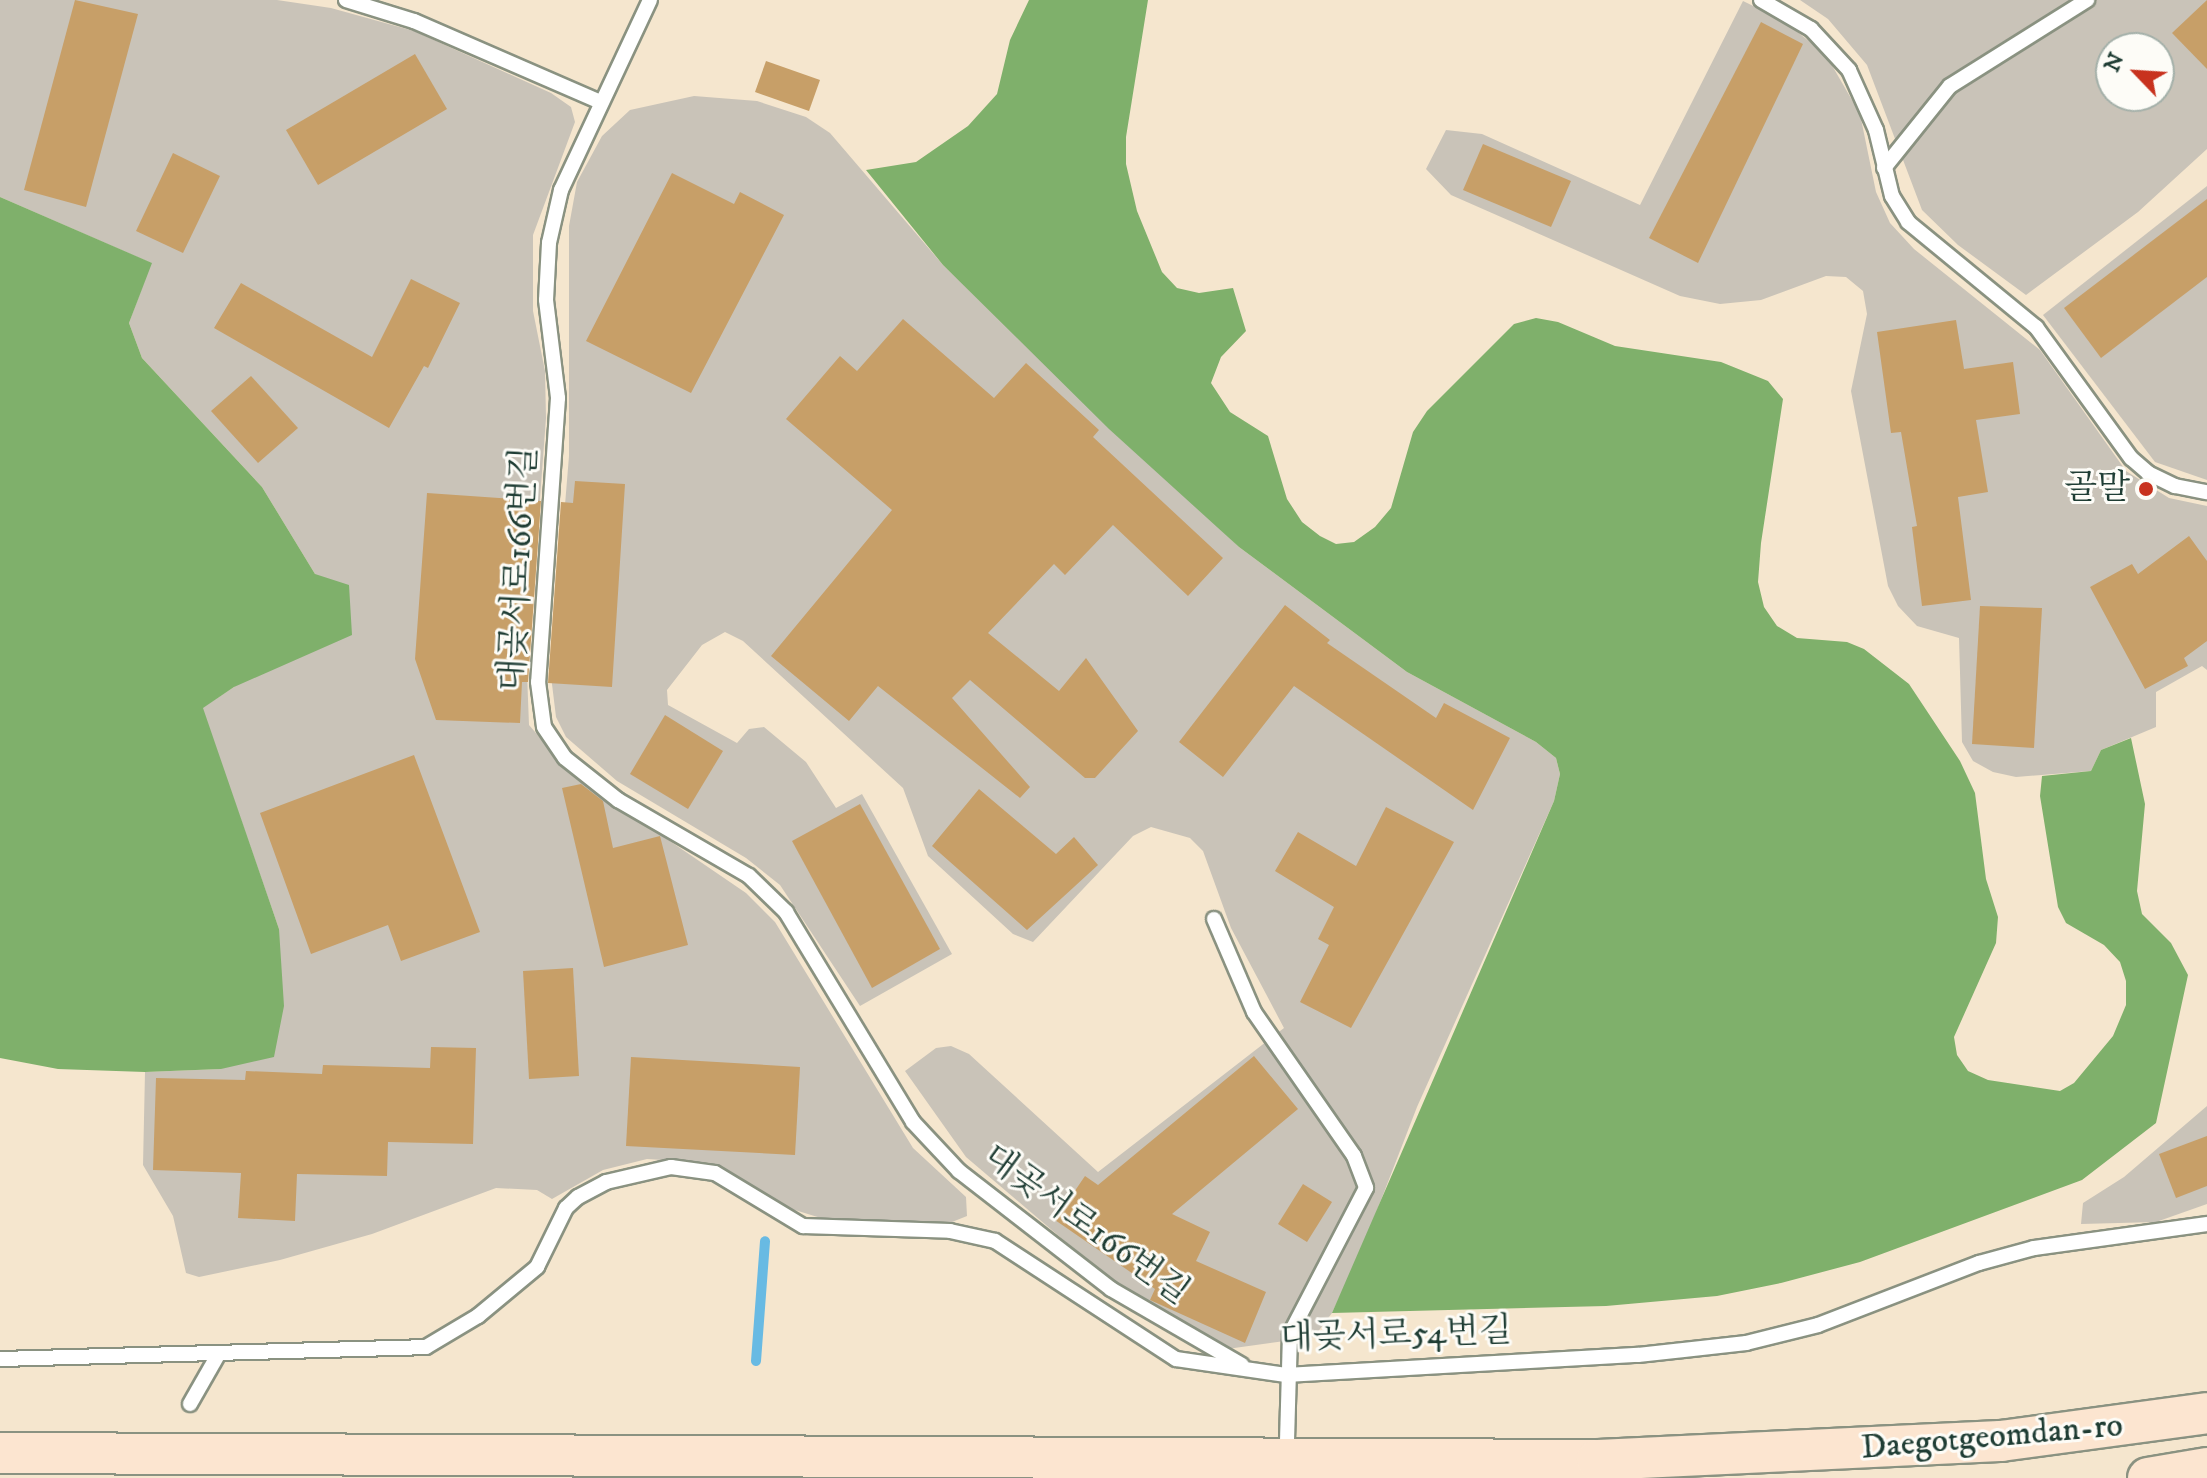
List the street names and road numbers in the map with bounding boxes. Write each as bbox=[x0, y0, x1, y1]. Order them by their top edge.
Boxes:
street label: 대곶서로166번길 bbox=[492, 446, 546, 692]
street label: 대곶서로166번길 bbox=[975, 1137, 1197, 1313]
street label: 대곶서로54번길 bbox=[1279, 1311, 1513, 1359]
street label: Daegotgeomdan-ro bbox=[1859, 1405, 2125, 1469]

